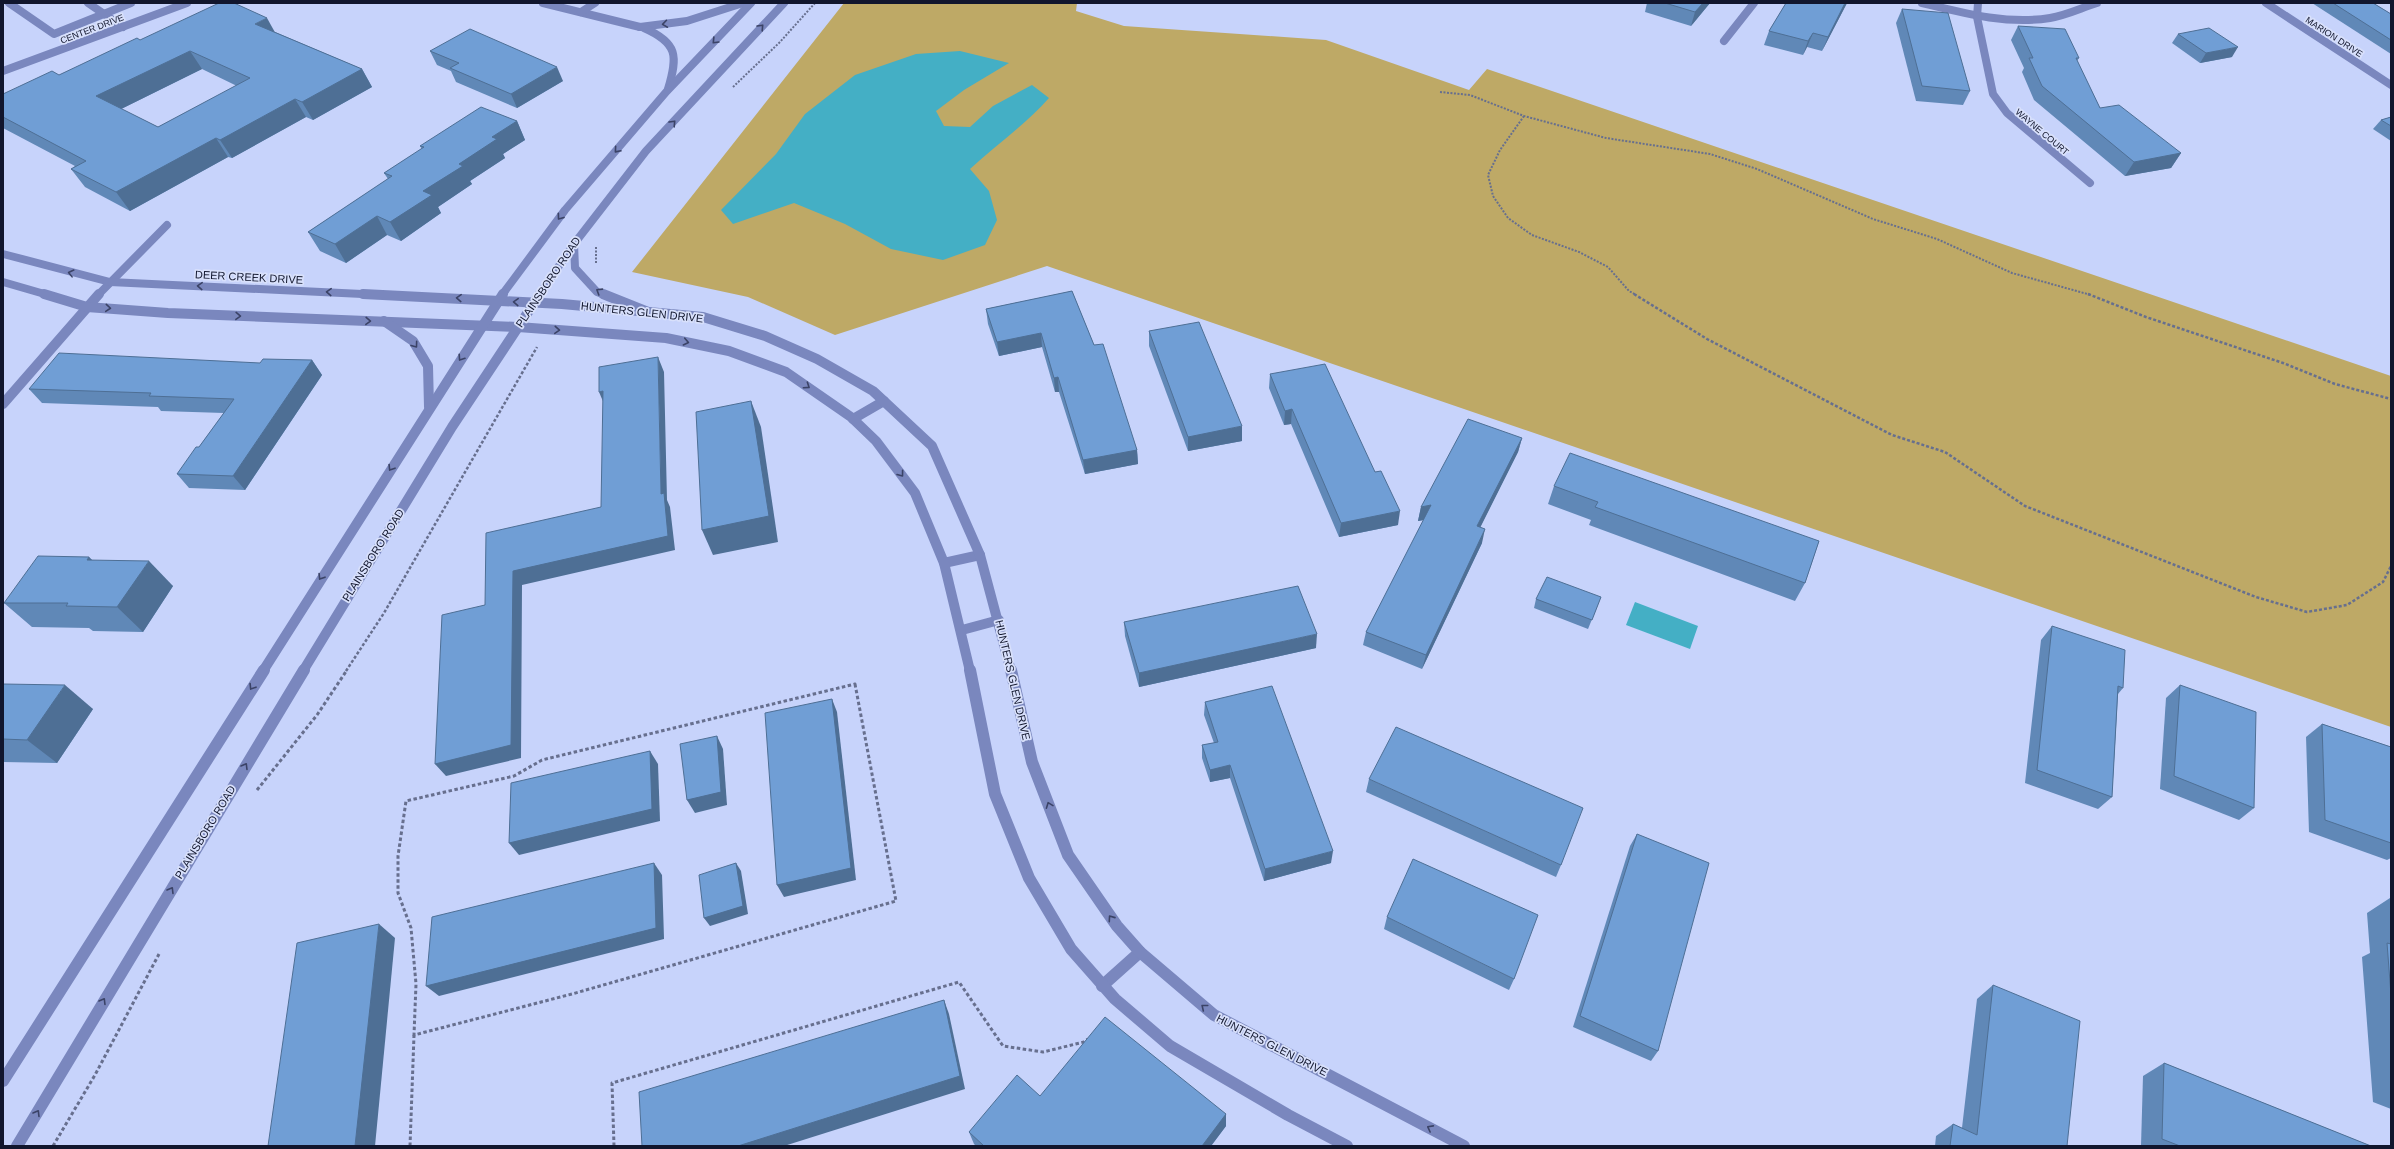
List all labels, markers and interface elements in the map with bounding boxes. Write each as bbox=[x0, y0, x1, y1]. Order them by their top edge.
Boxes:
street label: CENTER DRIVE bbox=[59, 12, 125, 46]
street label: MARION DRIVE bbox=[2304, 15, 2364, 59]
one-way arrow bbox=[662, 19, 668, 28]
one-way arrow bbox=[757, 25, 764, 32]
one-way arrow bbox=[712, 36, 719, 44]
street label: WAYNE COURT bbox=[2013, 107, 2071, 157]
one-way arrow bbox=[668, 120, 675, 127]
one-way arrow bbox=[614, 146, 621, 153]
one-way arrow bbox=[558, 212, 565, 219]
street label: PLAINSBORO ROAD bbox=[513, 235, 583, 329]
street label: DEER CREEK DRIVE bbox=[195, 268, 303, 286]
one-way arrow bbox=[67, 270, 74, 278]
one-way arrow bbox=[197, 282, 203, 290]
one-way arrow bbox=[326, 287, 332, 296]
one-way arrow bbox=[597, 289, 604, 296]
one-way arrow bbox=[456, 294, 462, 303]
one-way arrow bbox=[513, 297, 519, 306]
street label: HUNTERS GLEN DRIVE bbox=[580, 300, 704, 324]
one-way arrow bbox=[105, 304, 111, 313]
one-way arrow bbox=[235, 312, 241, 320]
one-way arrow bbox=[365, 317, 371, 325]
one-way arrow bbox=[554, 325, 560, 334]
one-way arrow bbox=[683, 337, 689, 346]
one-way arrow bbox=[410, 340, 417, 347]
one-way arrow bbox=[459, 354, 466, 361]
one-way arrow bbox=[803, 382, 810, 389]
one-way arrow bbox=[388, 463, 395, 470]
one-way arrow bbox=[896, 470, 903, 477]
street label: PLAINSBORO ROAD bbox=[340, 507, 406, 603]
one-way arrow bbox=[319, 573, 326, 580]
street label: HUNTERS GLEN DRIVE bbox=[993, 619, 1033, 741]
one-way arrow bbox=[249, 683, 257, 690]
one-way arrow bbox=[240, 763, 248, 770]
street label: PLAINSBORO ROAD bbox=[172, 783, 238, 881]
one-way arrow bbox=[1045, 801, 1053, 808]
one-way arrow bbox=[166, 887, 173, 894]
one-way arrow bbox=[1109, 915, 1116, 922]
one-way arrow bbox=[99, 998, 106, 1005]
one-way arrow bbox=[1202, 1005, 1209, 1012]
street label: HUNTERS GLEN DRIVE bbox=[1215, 1012, 1329, 1078]
one-way arrow bbox=[32, 1109, 39, 1117]
one-way arrow bbox=[1427, 1125, 1434, 1132]

